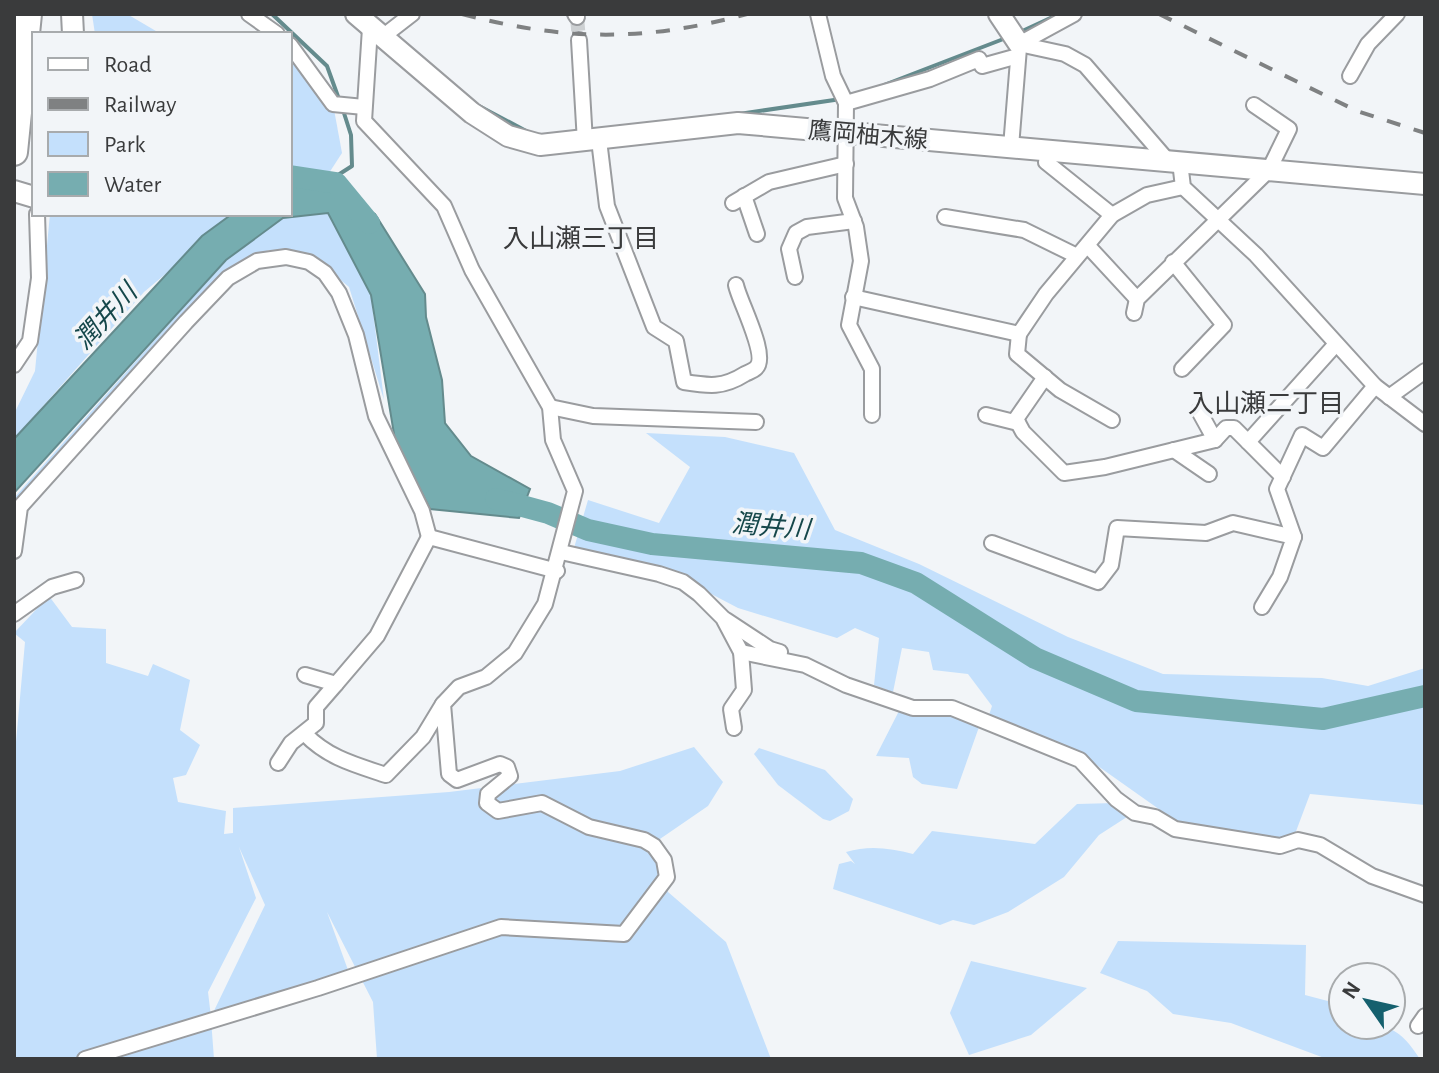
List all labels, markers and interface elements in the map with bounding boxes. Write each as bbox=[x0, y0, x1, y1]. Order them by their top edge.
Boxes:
legend bbox=[32, 32, 292, 216]
text: Road bbox=[104, 53, 152, 77]
text: Railway bbox=[104, 93, 176, 117]
street label: 鷹岡柚木線 bbox=[807, 117, 929, 153]
text: Park bbox=[104, 133, 145, 157]
text: Water bbox=[104, 173, 162, 197]
district label: 入山瀬三丁目 bbox=[503, 225, 659, 252]
water label: 潤井川 bbox=[69, 276, 144, 354]
district label: 入山瀬二丁目 bbox=[1188, 390, 1344, 417]
water label: 潤井川 bbox=[731, 510, 814, 544]
north arrow bbox=[1327, 961, 1407, 1041]
text: N bbox=[1338, 978, 1365, 1003]

